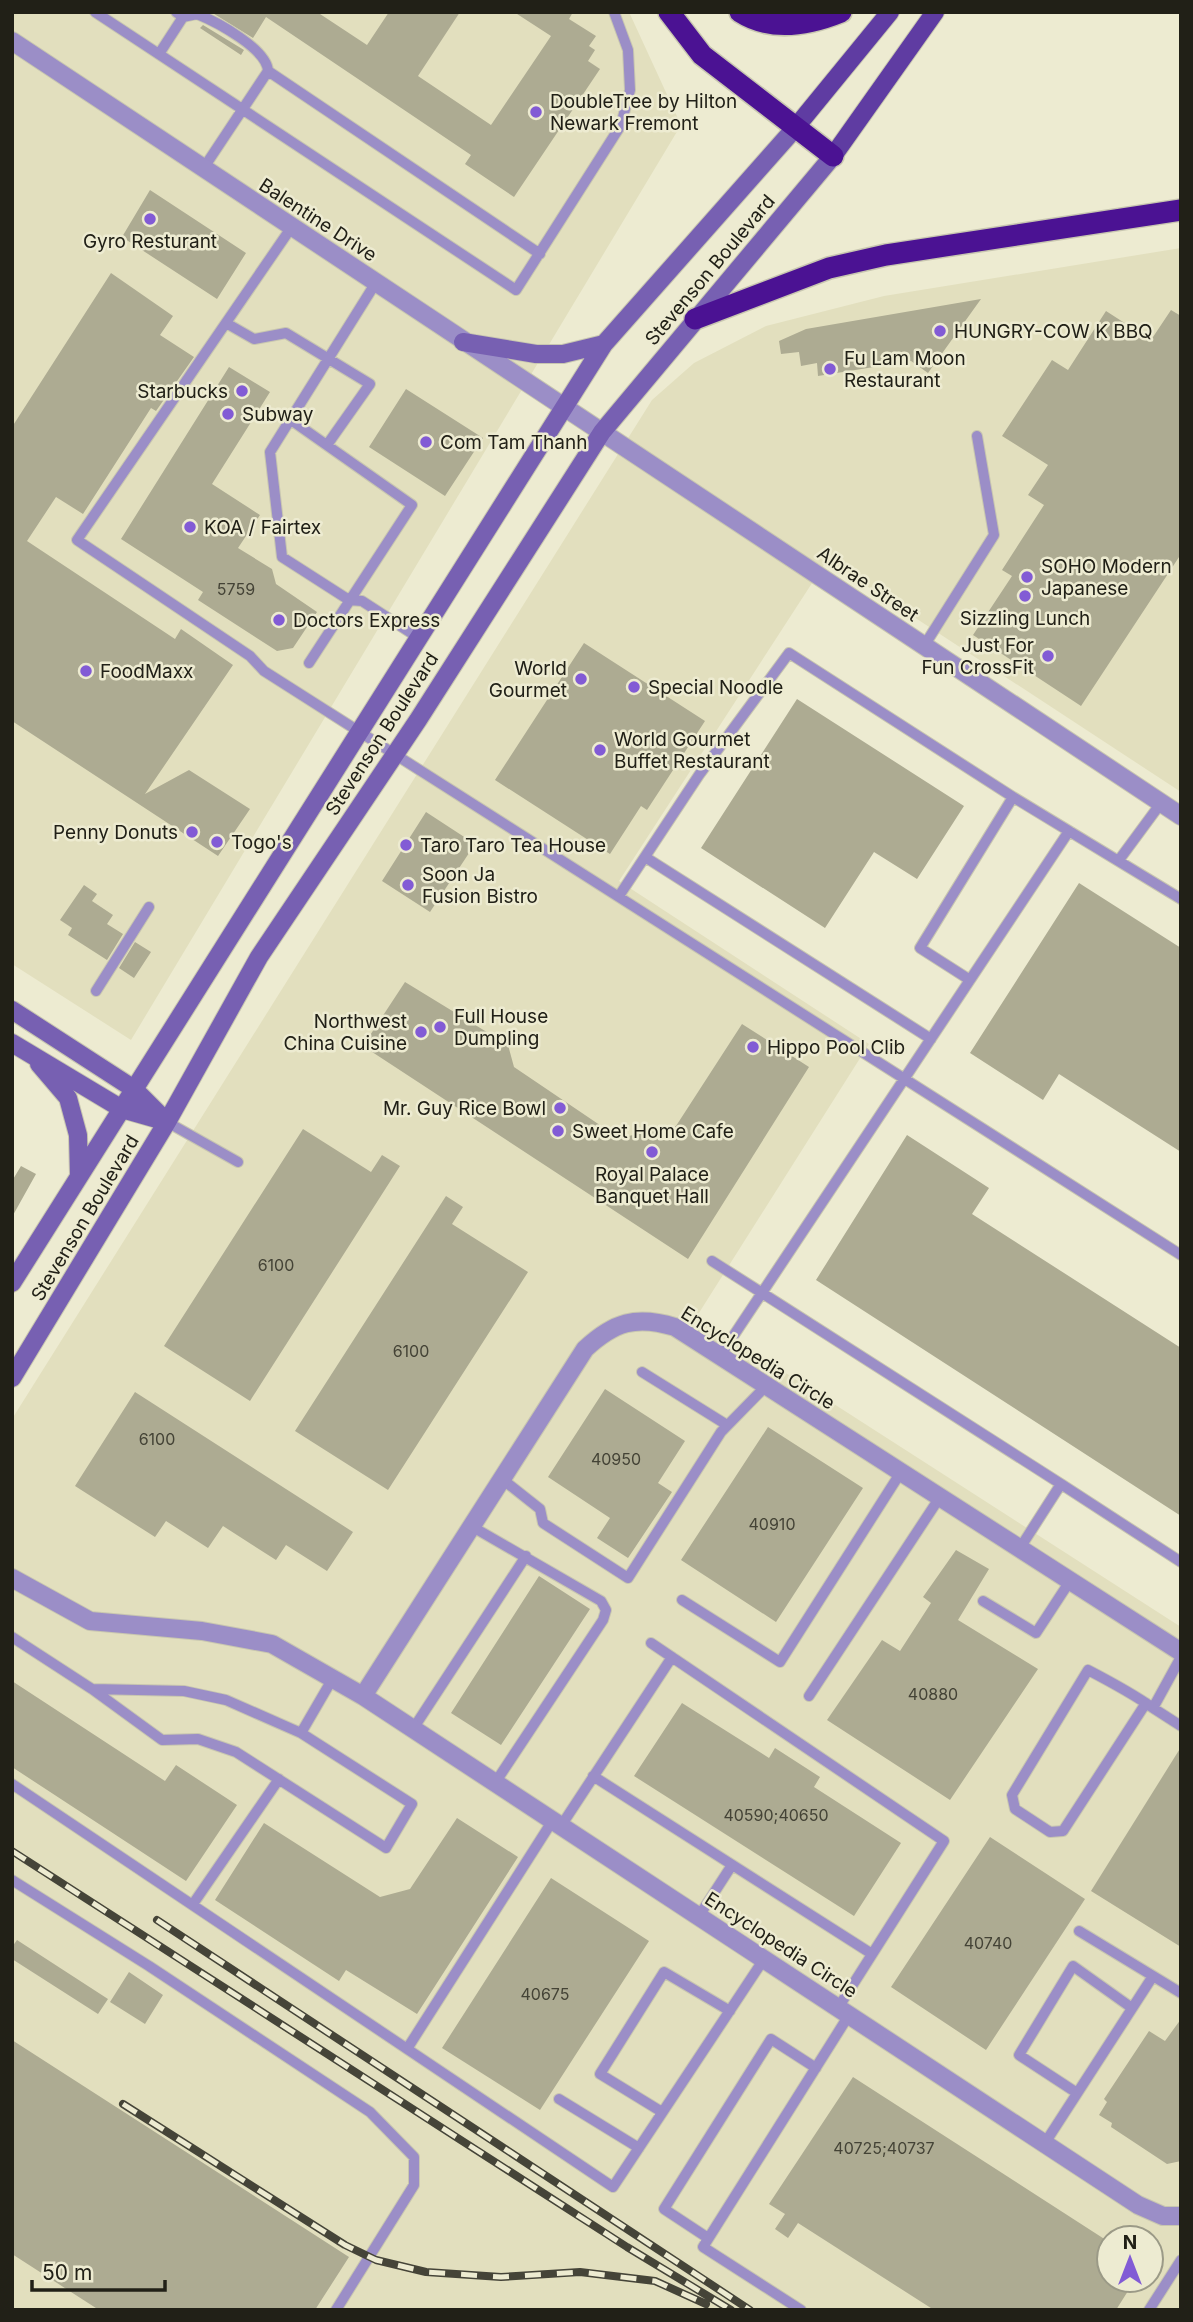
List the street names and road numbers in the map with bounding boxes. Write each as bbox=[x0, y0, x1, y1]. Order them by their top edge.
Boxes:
street label: Balentine Drive bbox=[255, 173, 381, 267]
street label: Stevenson Boulevard bbox=[640, 190, 780, 350]
street label: Albrae Street bbox=[813, 542, 923, 626]
street label: Stevenson Boulevard bbox=[321, 648, 443, 820]
street label: Stevenson Boulevard bbox=[26, 1131, 144, 1305]
street label: Encyclopedia Circle bbox=[677, 1301, 839, 1415]
street label: Encyclopedia Circle bbox=[700, 1887, 862, 2003]

